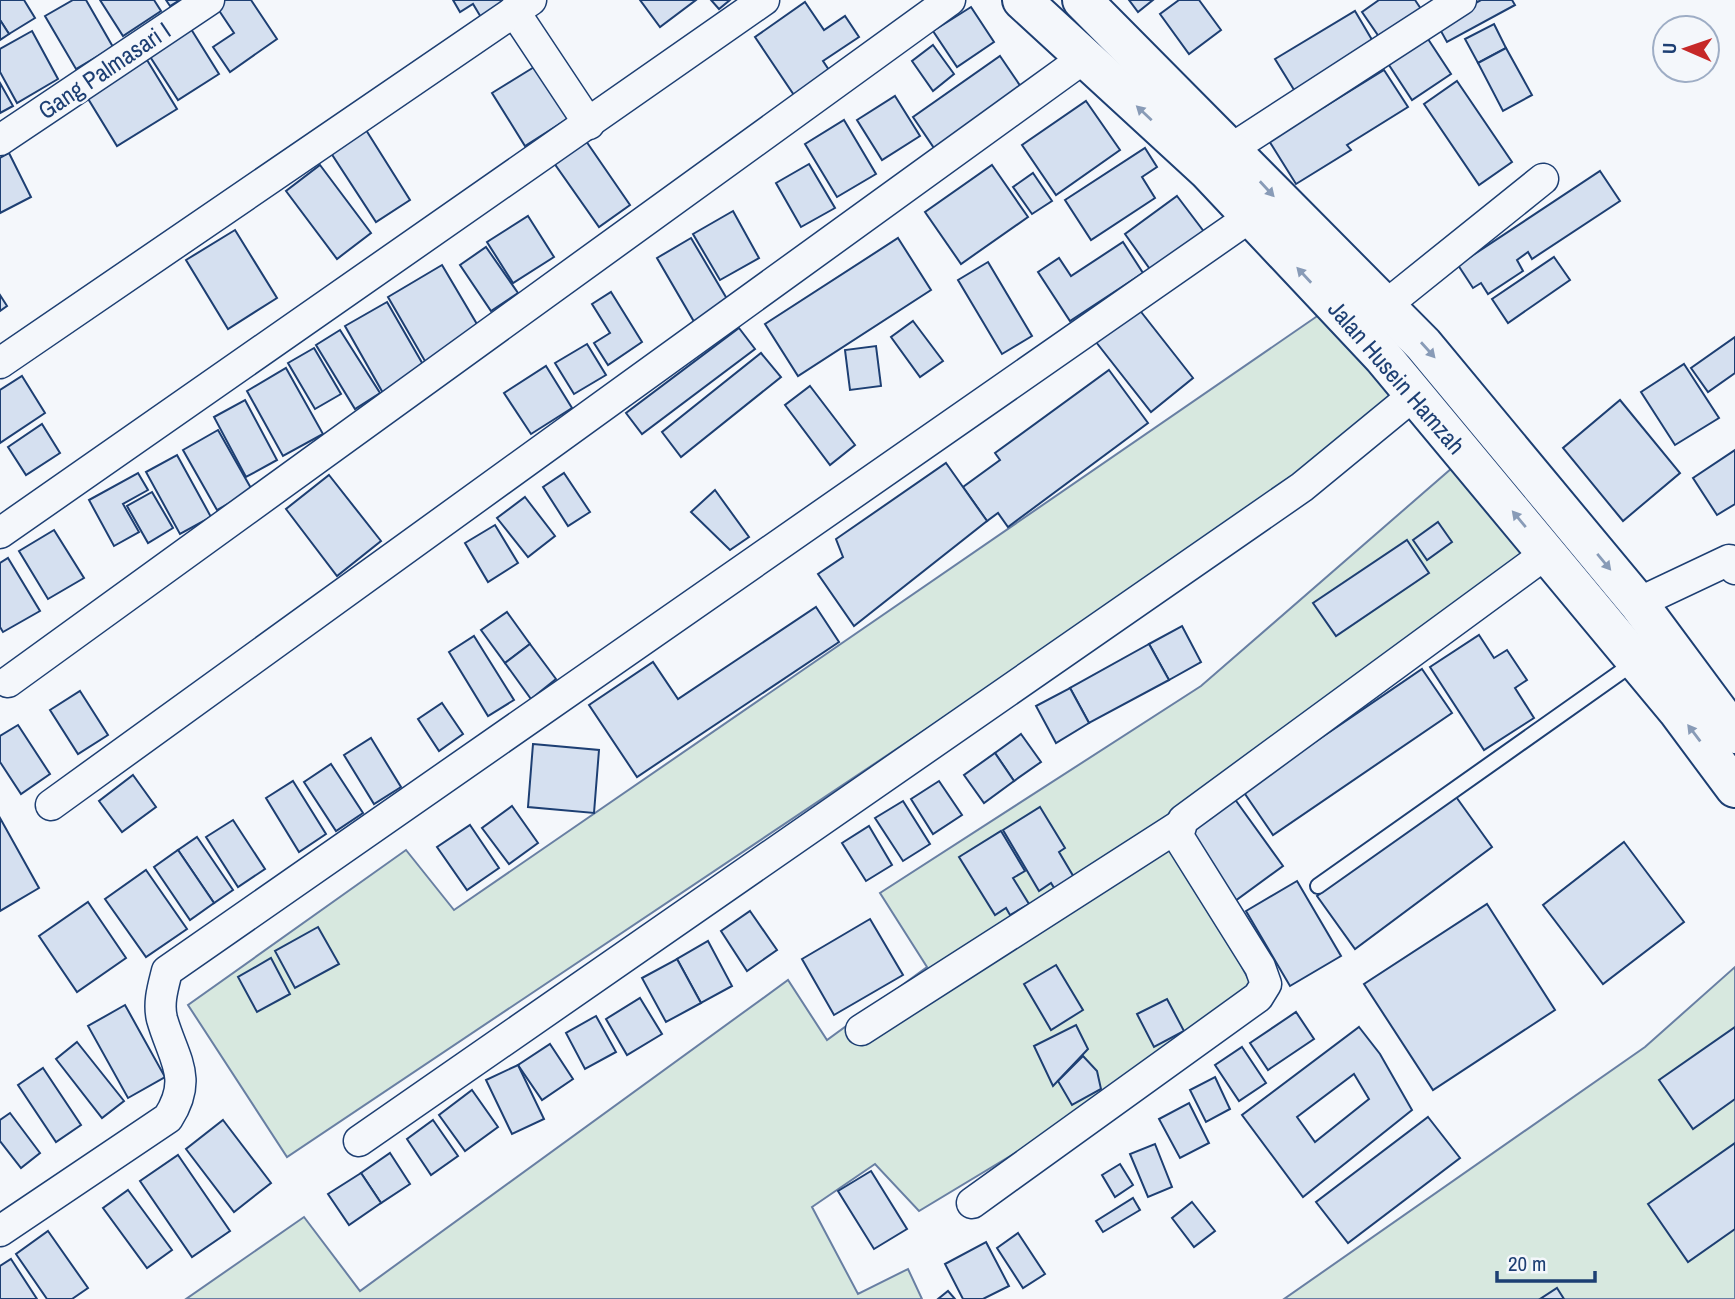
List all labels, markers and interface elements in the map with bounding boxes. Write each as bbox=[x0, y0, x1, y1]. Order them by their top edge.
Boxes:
street label: Gang Palmasari I bbox=[32, 14, 176, 126]
north arrow bbox=[1651, 14, 1721, 84]
text: U bbox=[1656, 42, 1682, 54]
one-way arrow bbox=[1135, 105, 1153, 121]
one-way arrow bbox=[1259, 180, 1275, 198]
one-way arrow bbox=[1297, 267, 1313, 284]
street label: Jalan Husein Hamzah bbox=[1321, 293, 1473, 461]
one-way arrow bbox=[1420, 341, 1436, 359]
one-way arrow bbox=[1512, 511, 1527, 528]
one-way arrow bbox=[1597, 553, 1612, 571]
one-way arrow bbox=[1688, 724, 1702, 742]
scale bar bbox=[1497, 1240, 1595, 1284]
text: 20 m bbox=[1508, 1249, 1546, 1278]

